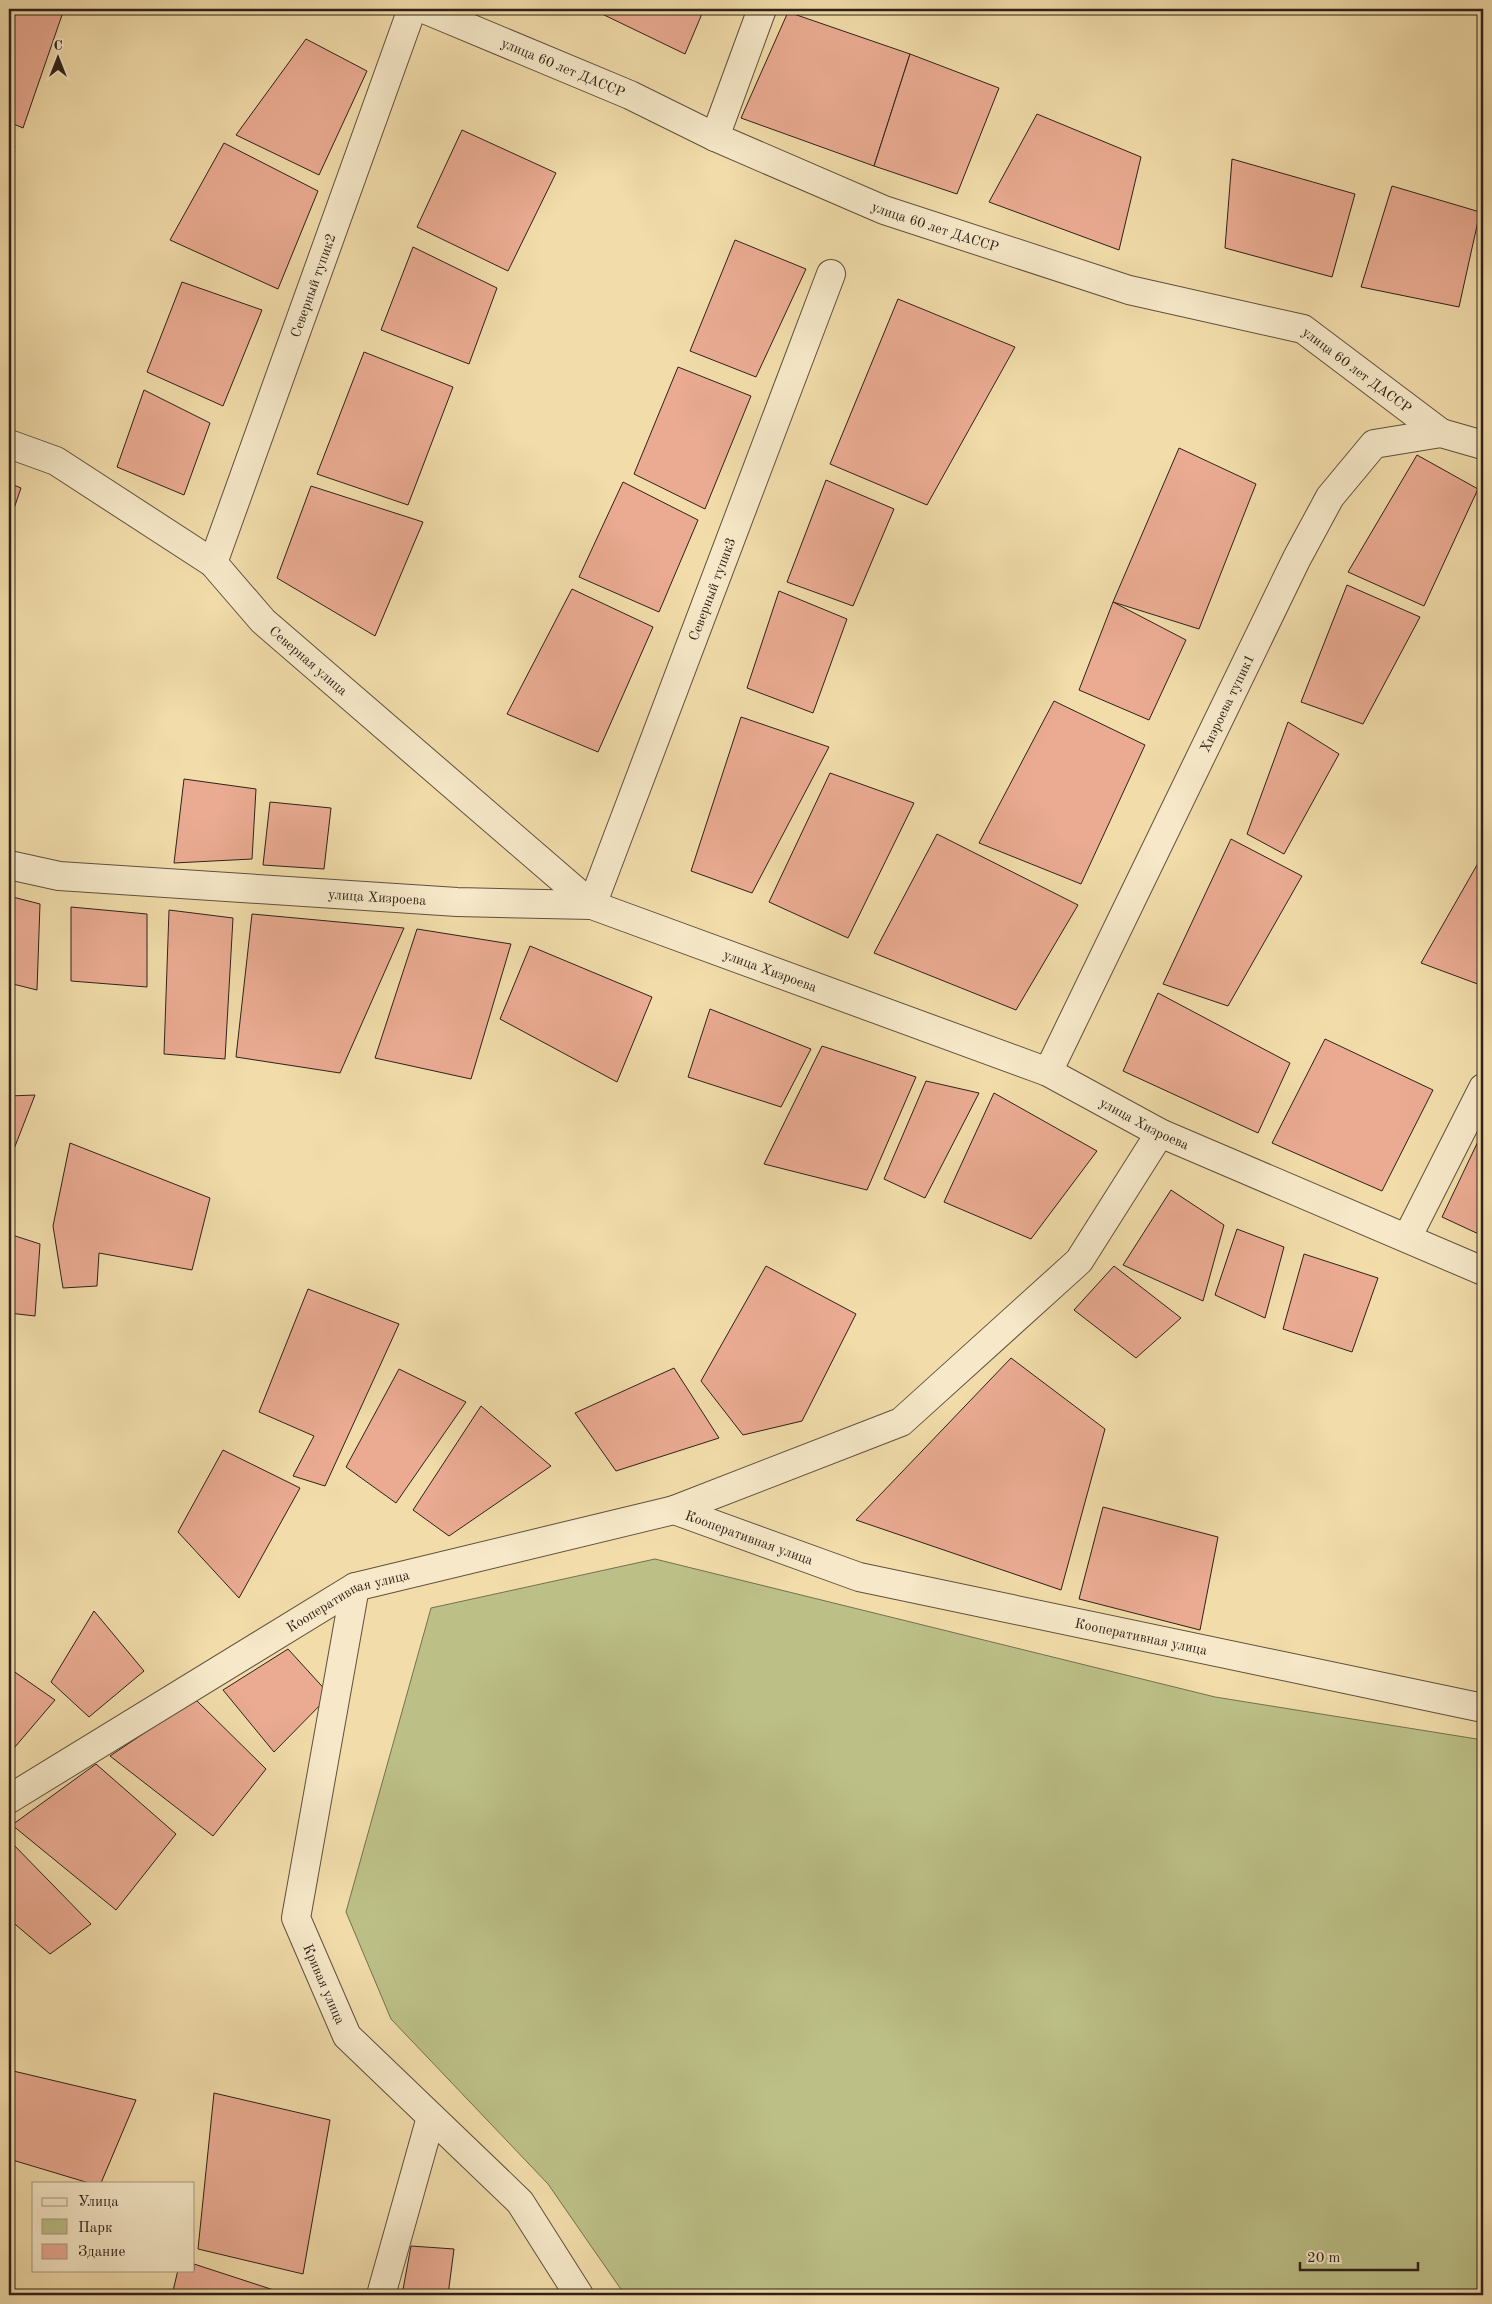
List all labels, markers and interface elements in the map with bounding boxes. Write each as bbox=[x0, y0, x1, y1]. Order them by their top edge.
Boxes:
north arrow bbox=[32, 32, 82, 82]
street label: улица 60 лет ДАССР bbox=[499, 36, 627, 100]
text: С bbox=[53, 39, 63, 53]
street label: улица 60 лет ДАССР bbox=[869, 200, 1000, 255]
street label: Северный тупик2 bbox=[289, 232, 339, 339]
street label: улица 60 лет ДАССР bbox=[1299, 325, 1414, 416]
street label: Северный тупик3 bbox=[687, 536, 739, 643]
street label: Северная улица bbox=[266, 624, 350, 698]
street label: Хиэроева тупик1 bbox=[1198, 652, 1257, 755]
street label: улица Хизроева bbox=[328, 888, 427, 908]
street label: улица Хизроева bbox=[721, 948, 819, 995]
street label: улица Хизроева bbox=[1097, 1096, 1191, 1153]
street label: Кооперативная улица bbox=[683, 1509, 815, 1568]
street label: Кооперативная улица bbox=[284, 1568, 411, 1635]
street label: Кооперативная улица bbox=[1073, 1616, 1209, 1658]
street label: Кривая улица bbox=[300, 1942, 347, 2026]
legend bbox=[32, 2182, 195, 2272]
text: Улица bbox=[78, 2195, 119, 2210]
text: Парк bbox=[78, 2221, 113, 2236]
scale bar bbox=[1300, 2239, 1417, 2271]
text: Здание bbox=[78, 2245, 125, 2260]
text: 20 m bbox=[1307, 2251, 1341, 2266]

